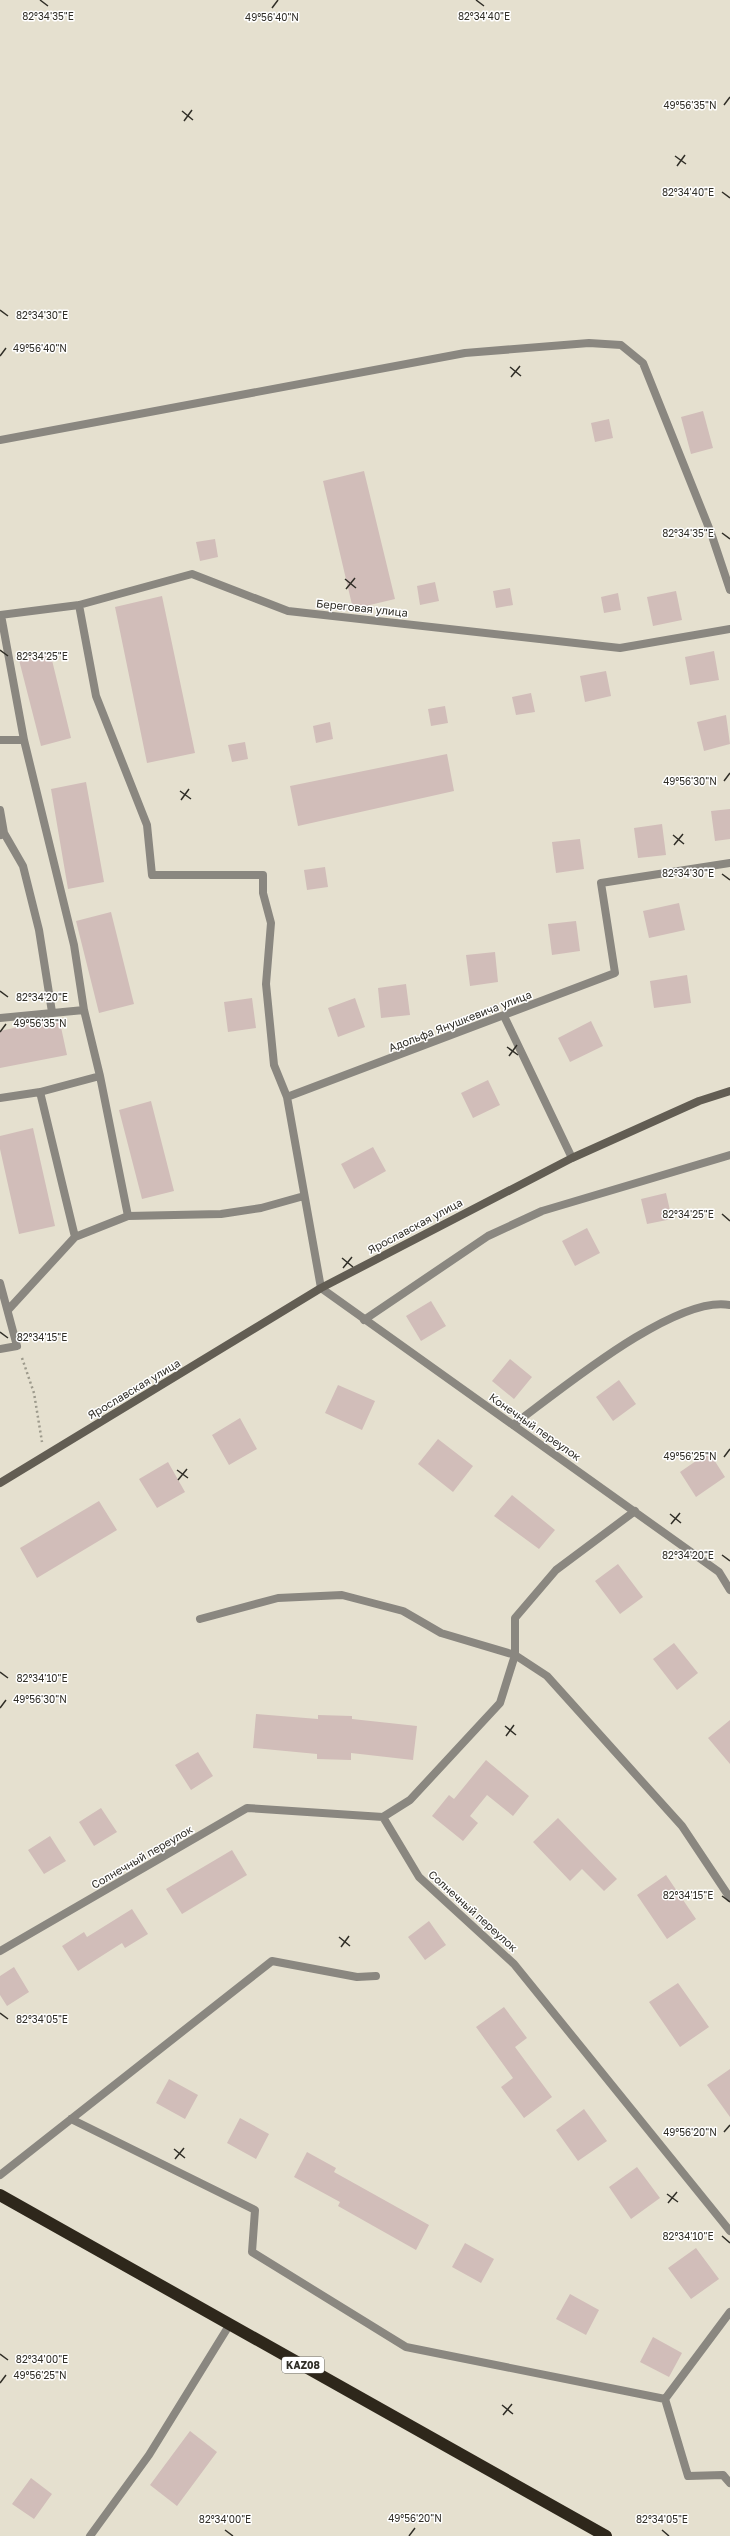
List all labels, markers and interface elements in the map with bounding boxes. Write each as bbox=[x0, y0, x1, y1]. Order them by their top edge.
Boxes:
text: 82°34'35"E bbox=[22, 10, 74, 22]
text: 82°34'40"E bbox=[458, 10, 510, 22]
text: 49°56'40"N bbox=[245, 11, 299, 23]
text: 49°56'35"N bbox=[663, 99, 717, 111]
text: 82°34'40"E bbox=[662, 186, 714, 198]
text: 82°34'30"E bbox=[16, 309, 68, 321]
text: 49°56'40"N bbox=[13, 342, 67, 354]
text: 82°34'35"E bbox=[662, 527, 714, 539]
street label: Береговая улица bbox=[316, 596, 409, 619]
text: 82°34'25"E bbox=[16, 650, 68, 662]
text: 49°56'30"N bbox=[663, 775, 717, 787]
text: 82°34'30"E bbox=[662, 867, 714, 879]
street label: Адольфа Янушкевича улица bbox=[386, 987, 533, 1054]
text: 82°34'20"E bbox=[16, 991, 68, 1003]
text: 49°56'35"N bbox=[13, 1017, 67, 1029]
street label: Ярославская улица bbox=[365, 1195, 464, 1256]
text: 82°34'25"E bbox=[662, 1208, 714, 1220]
text: 82°34'15"E bbox=[17, 1331, 67, 1343]
street label: Ярославская улица bbox=[85, 1356, 182, 1421]
street label: Конечный переулок bbox=[487, 1390, 584, 1463]
text: 49°56'25"N bbox=[663, 1450, 717, 1462]
text: 82°34'20"E bbox=[662, 1549, 714, 1561]
text: 82°34'10"E bbox=[17, 1672, 68, 1684]
text: 49°56'30"N bbox=[13, 1693, 67, 1705]
street label: Солнечный переулок bbox=[89, 1822, 195, 1891]
street label: Солнечный переулок bbox=[426, 1867, 521, 1954]
text: 82°34'15"E bbox=[663, 1889, 713, 1901]
text: 82°34'05"E bbox=[16, 2013, 68, 2025]
text: 49°56'20"N bbox=[663, 2126, 717, 2138]
text: 82°34'10"E bbox=[663, 2230, 714, 2242]
text: 82°34'00"E bbox=[16, 2353, 68, 2365]
road number: KAZ08 bbox=[282, 2357, 324, 2373]
text: 49°56'25"N bbox=[13, 2369, 67, 2381]
text: 49°56'20"N bbox=[388, 2512, 442, 2524]
text: 82°34'00"E bbox=[199, 2513, 251, 2525]
text: 82°34'05"E bbox=[636, 2513, 688, 2525]

